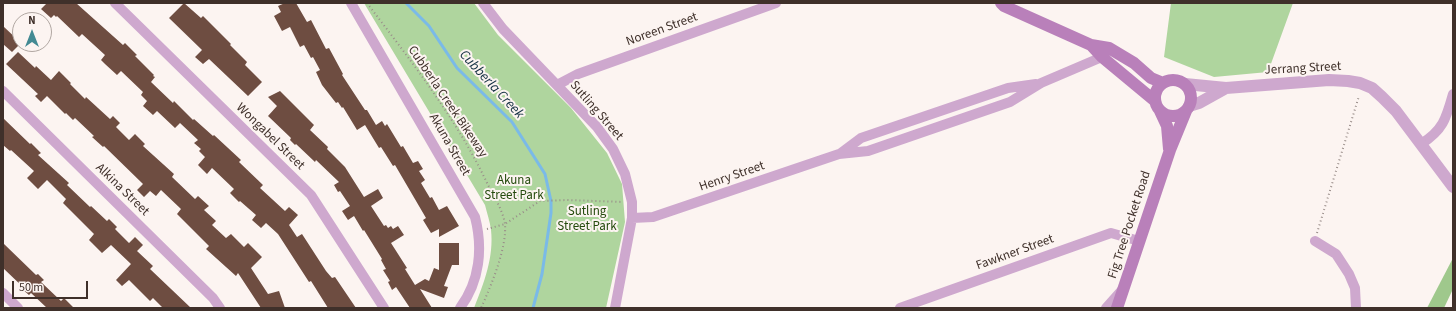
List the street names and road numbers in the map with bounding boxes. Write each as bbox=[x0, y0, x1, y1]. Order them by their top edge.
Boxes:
street label: Noreen Street bbox=[624, 10, 700, 50]
street label: Cubberla Creek Bikeway bbox=[404, 43, 490, 161]
street label: Jerrang Street bbox=[1264, 59, 1342, 79]
street label: Sutling Street bbox=[566, 78, 626, 144]
street label: Wongabel Street bbox=[232, 100, 308, 174]
street label: Akuna Street bbox=[425, 111, 473, 179]
street label: Henry Street bbox=[697, 159, 767, 195]
street label: Alkina Street bbox=[92, 160, 152, 220]
street label: Fig Tree Pocket Road bbox=[1105, 169, 1155, 281]
street label: Fawkner Street bbox=[974, 232, 1056, 274]

